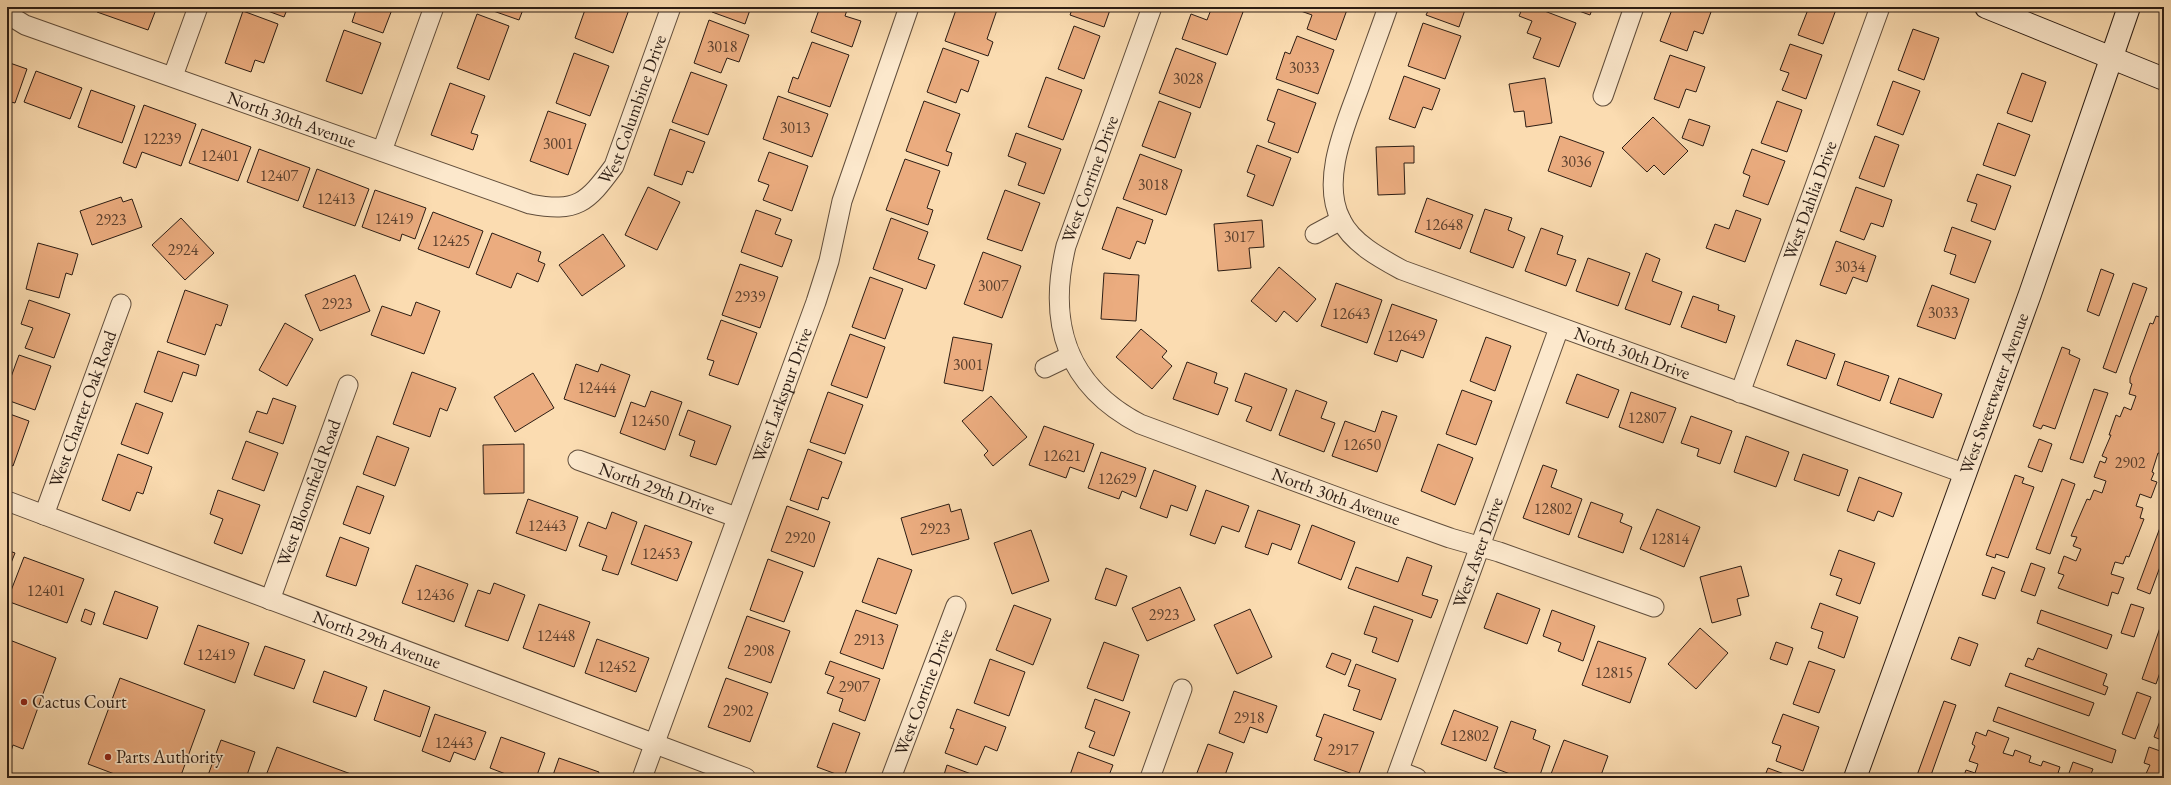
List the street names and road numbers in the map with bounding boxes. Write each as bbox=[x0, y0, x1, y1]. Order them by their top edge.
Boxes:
street label: West Columbine Drive bbox=[592, 32, 671, 189]
street label: North 30th Avenue bbox=[224, 86, 359, 152]
street label: West Corrine Drive bbox=[1056, 112, 1123, 245]
street label: West Dahlia Drive bbox=[1777, 137, 1842, 263]
street label: West Sweetwater Avenue bbox=[1954, 309, 2033, 477]
street label: North 30th Drive bbox=[1571, 321, 1694, 384]
street label: West Larkspur Drive bbox=[746, 324, 817, 465]
street label: West Charter Oak Road bbox=[43, 326, 122, 490]
street label: West Bloomfield Road bbox=[271, 415, 346, 569]
street label: North 29th Drive bbox=[596, 457, 718, 520]
street label: North 30th Avenue bbox=[1269, 462, 1404, 530]
street label: West Aster Drive bbox=[1447, 494, 1508, 611]
street label: North 29th Avenue bbox=[310, 605, 444, 674]
street label: West Corrine Drive bbox=[889, 625, 957, 758]

